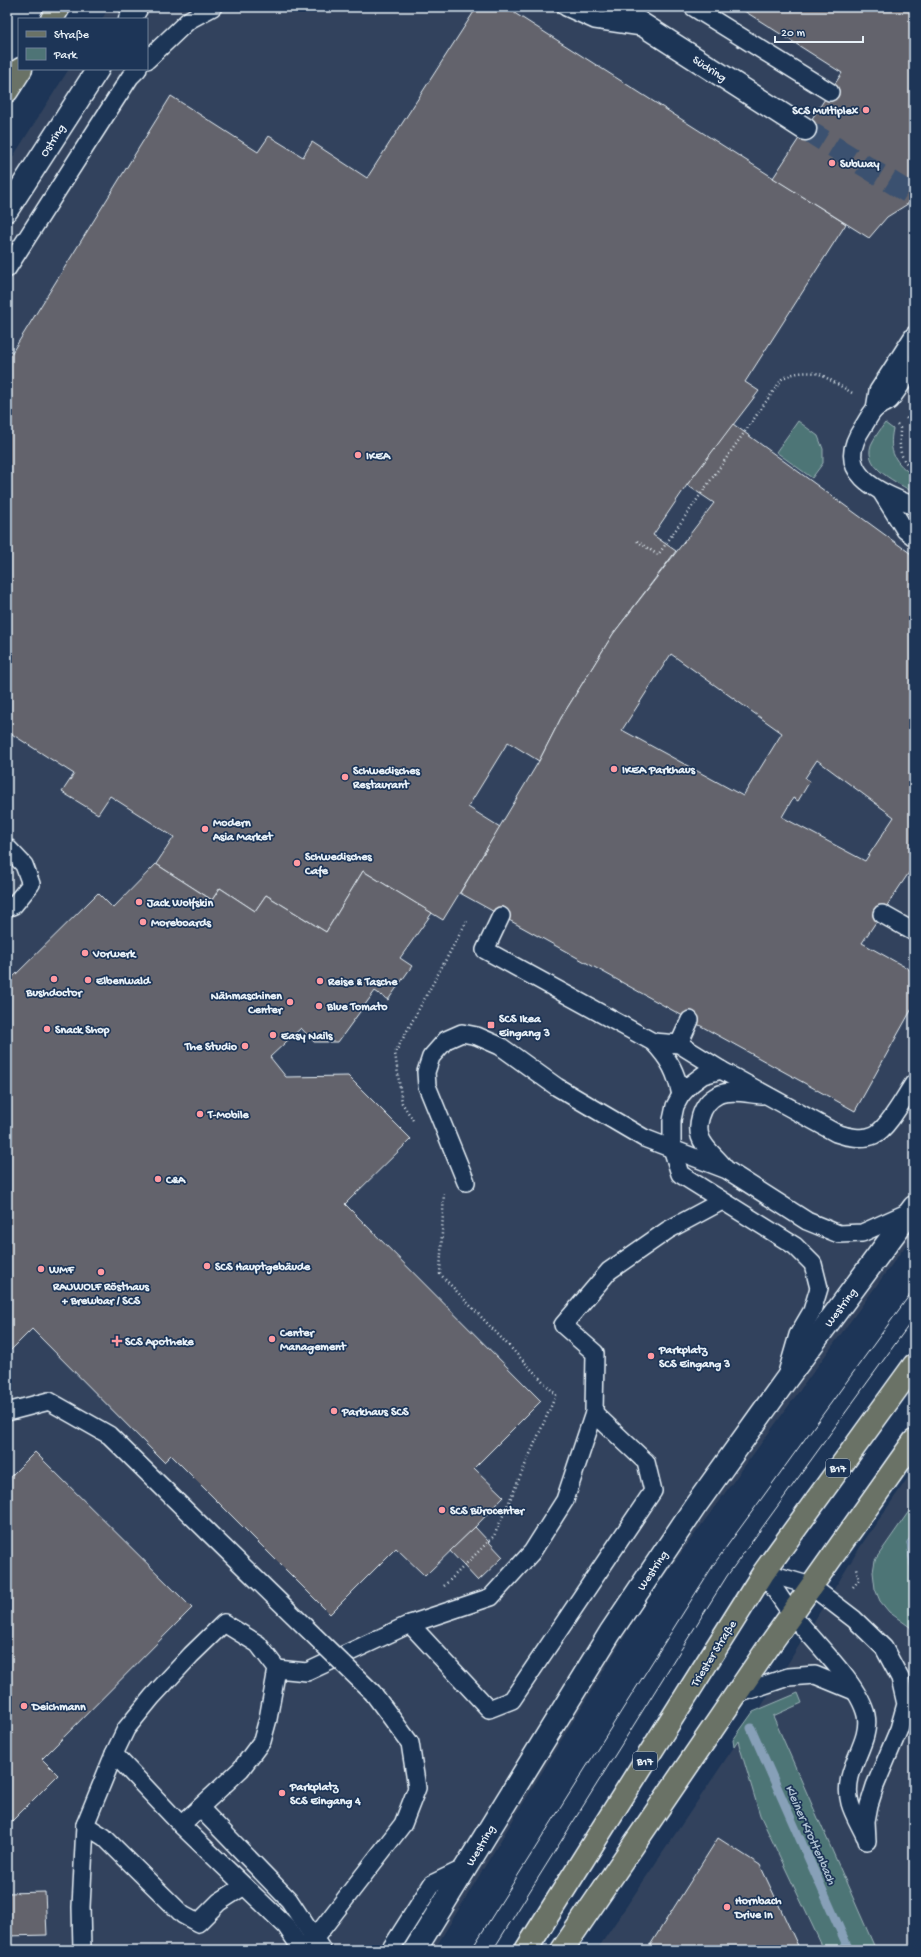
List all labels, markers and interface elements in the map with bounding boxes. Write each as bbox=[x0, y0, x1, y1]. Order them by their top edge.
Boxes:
legend bbox=[18, 18, 148, 70]
scale bar bbox=[775, 18, 863, 44]
text: 20 m bbox=[781, 27, 806, 41]
text: Straße bbox=[54, 29, 90, 43]
text: Park bbox=[53, 49, 79, 63]
street label: Südring bbox=[689, 54, 729, 86]
place label: SCS Multiplex bbox=[792, 105, 859, 119]
marker: SCS Multiplex bbox=[861, 105, 871, 115]
street label: Ostring bbox=[38, 122, 69, 160]
marker: Subway bbox=[827, 158, 837, 168]
place label: Subway bbox=[840, 158, 879, 172]
marker: IKEA bbox=[353, 450, 363, 460]
place label: IKEA bbox=[366, 450, 391, 464]
marker: IKEA Parkhaus bbox=[609, 764, 619, 774]
place label: IKEA Parkhaus bbox=[622, 764, 696, 778]
place label: Schwedisches Restaurant bbox=[352, 765, 420, 793]
marker: Schwedisches Restaurant bbox=[340, 772, 350, 782]
place label: Modern Asia Market bbox=[212, 817, 273, 845]
marker: Modern Asia Market bbox=[200, 824, 210, 834]
place label: Schwedisches Cafe bbox=[304, 851, 372, 879]
marker: Schwedisches Cafe bbox=[292, 858, 302, 868]
marker: Jack Wolfskin bbox=[134, 897, 144, 907]
place label: Jack Wolfskin bbox=[146, 897, 213, 911]
marker: Moreboards bbox=[138, 917, 148, 927]
place label: Moreboards bbox=[151, 917, 212, 931]
marker: Vorwerk bbox=[80, 948, 90, 958]
place label: Vorwerk bbox=[92, 948, 137, 962]
marker: Bushdoctor bbox=[49, 974, 59, 984]
marker: Elbenwald bbox=[83, 975, 93, 985]
place label: Elbenwald bbox=[95, 975, 152, 989]
marker: Reise & Tasche bbox=[315, 976, 325, 986]
place label: Reise & Tasche bbox=[327, 976, 398, 990]
place label: Bushdoctor bbox=[25, 987, 83, 1001]
place label: Nähmaschinen Center bbox=[211, 990, 284, 1018]
marker: Nähmaschinen Center bbox=[285, 997, 295, 1007]
marker: Blue Tomato bbox=[314, 1001, 324, 1011]
place label: Blue Tomato bbox=[326, 1001, 388, 1015]
place label: SCS Ikea Eingang 3 bbox=[498, 1013, 550, 1041]
marker: SCS Ikea Eingang 3 bbox=[486, 1020, 496, 1030]
marker: Snack Shop bbox=[42, 1024, 52, 1034]
place label: Snack Shop bbox=[55, 1024, 109, 1038]
marker: Easy Nails bbox=[268, 1030, 278, 1040]
place label: Easy Nails bbox=[280, 1030, 333, 1044]
place label: The Studio bbox=[184, 1041, 238, 1055]
marker: The Studio bbox=[240, 1041, 250, 1051]
marker: T-Mobile bbox=[195, 1109, 205, 1119]
place label: T-Mobile bbox=[207, 1109, 250, 1123]
marker: C&A bbox=[153, 1174, 163, 1184]
place label: C&A bbox=[165, 1174, 186, 1188]
marker: SCS Hauptgebäude bbox=[202, 1261, 212, 1271]
place label: SCS Hauptgebäude bbox=[215, 1261, 311, 1275]
marker: WMF bbox=[36, 1264, 46, 1274]
place label: WMF bbox=[48, 1264, 75, 1278]
marker: RAUWOLF Rösthaus + Brewbar / SCS bbox=[96, 1267, 106, 1277]
place label: RAUWOLF Rösthaus + Brewbar / SCS bbox=[52, 1281, 150, 1309]
street label: Westring bbox=[822, 1286, 861, 1330]
place label: Center Management bbox=[279, 1327, 347, 1355]
marker: Center Management bbox=[267, 1334, 277, 1344]
marker: SCS Apotheke bbox=[112, 1336, 122, 1346]
place label: SCS Apotheke bbox=[125, 1336, 195, 1350]
place label: Parkplatz SCS Eingang 3 bbox=[658, 1344, 730, 1372]
marker: Parkplatz SCS Eingang 3 bbox=[646, 1351, 656, 1361]
marker: Parkhaus SCS bbox=[329, 1406, 339, 1416]
place label: Parkhaus SCS bbox=[341, 1406, 409, 1420]
road number: B17 bbox=[826, 1459, 850, 1477]
marker: SCS Bürocenter bbox=[437, 1505, 447, 1515]
place label: SCS Bürocenter bbox=[450, 1505, 526, 1519]
street label: Westring bbox=[635, 1548, 672, 1594]
street label: Triester Straße bbox=[688, 1618, 741, 1690]
marker: Deichmann bbox=[19, 1701, 29, 1711]
place label: Deichmann bbox=[31, 1701, 86, 1715]
road number: B17 bbox=[633, 1752, 657, 1770]
place label: Parkplatz SCS Eingang 4 bbox=[289, 1781, 361, 1809]
water label: Kleiner Krottenbach bbox=[781, 1783, 839, 1888]
marker: Parkplatz SCS Eingang 4 bbox=[277, 1788, 287, 1798]
street label: Westring bbox=[464, 1823, 499, 1869]
place label: Hornbach Drive In bbox=[734, 1895, 782, 1923]
marker: Hornbach Drive In bbox=[722, 1902, 732, 1912]

